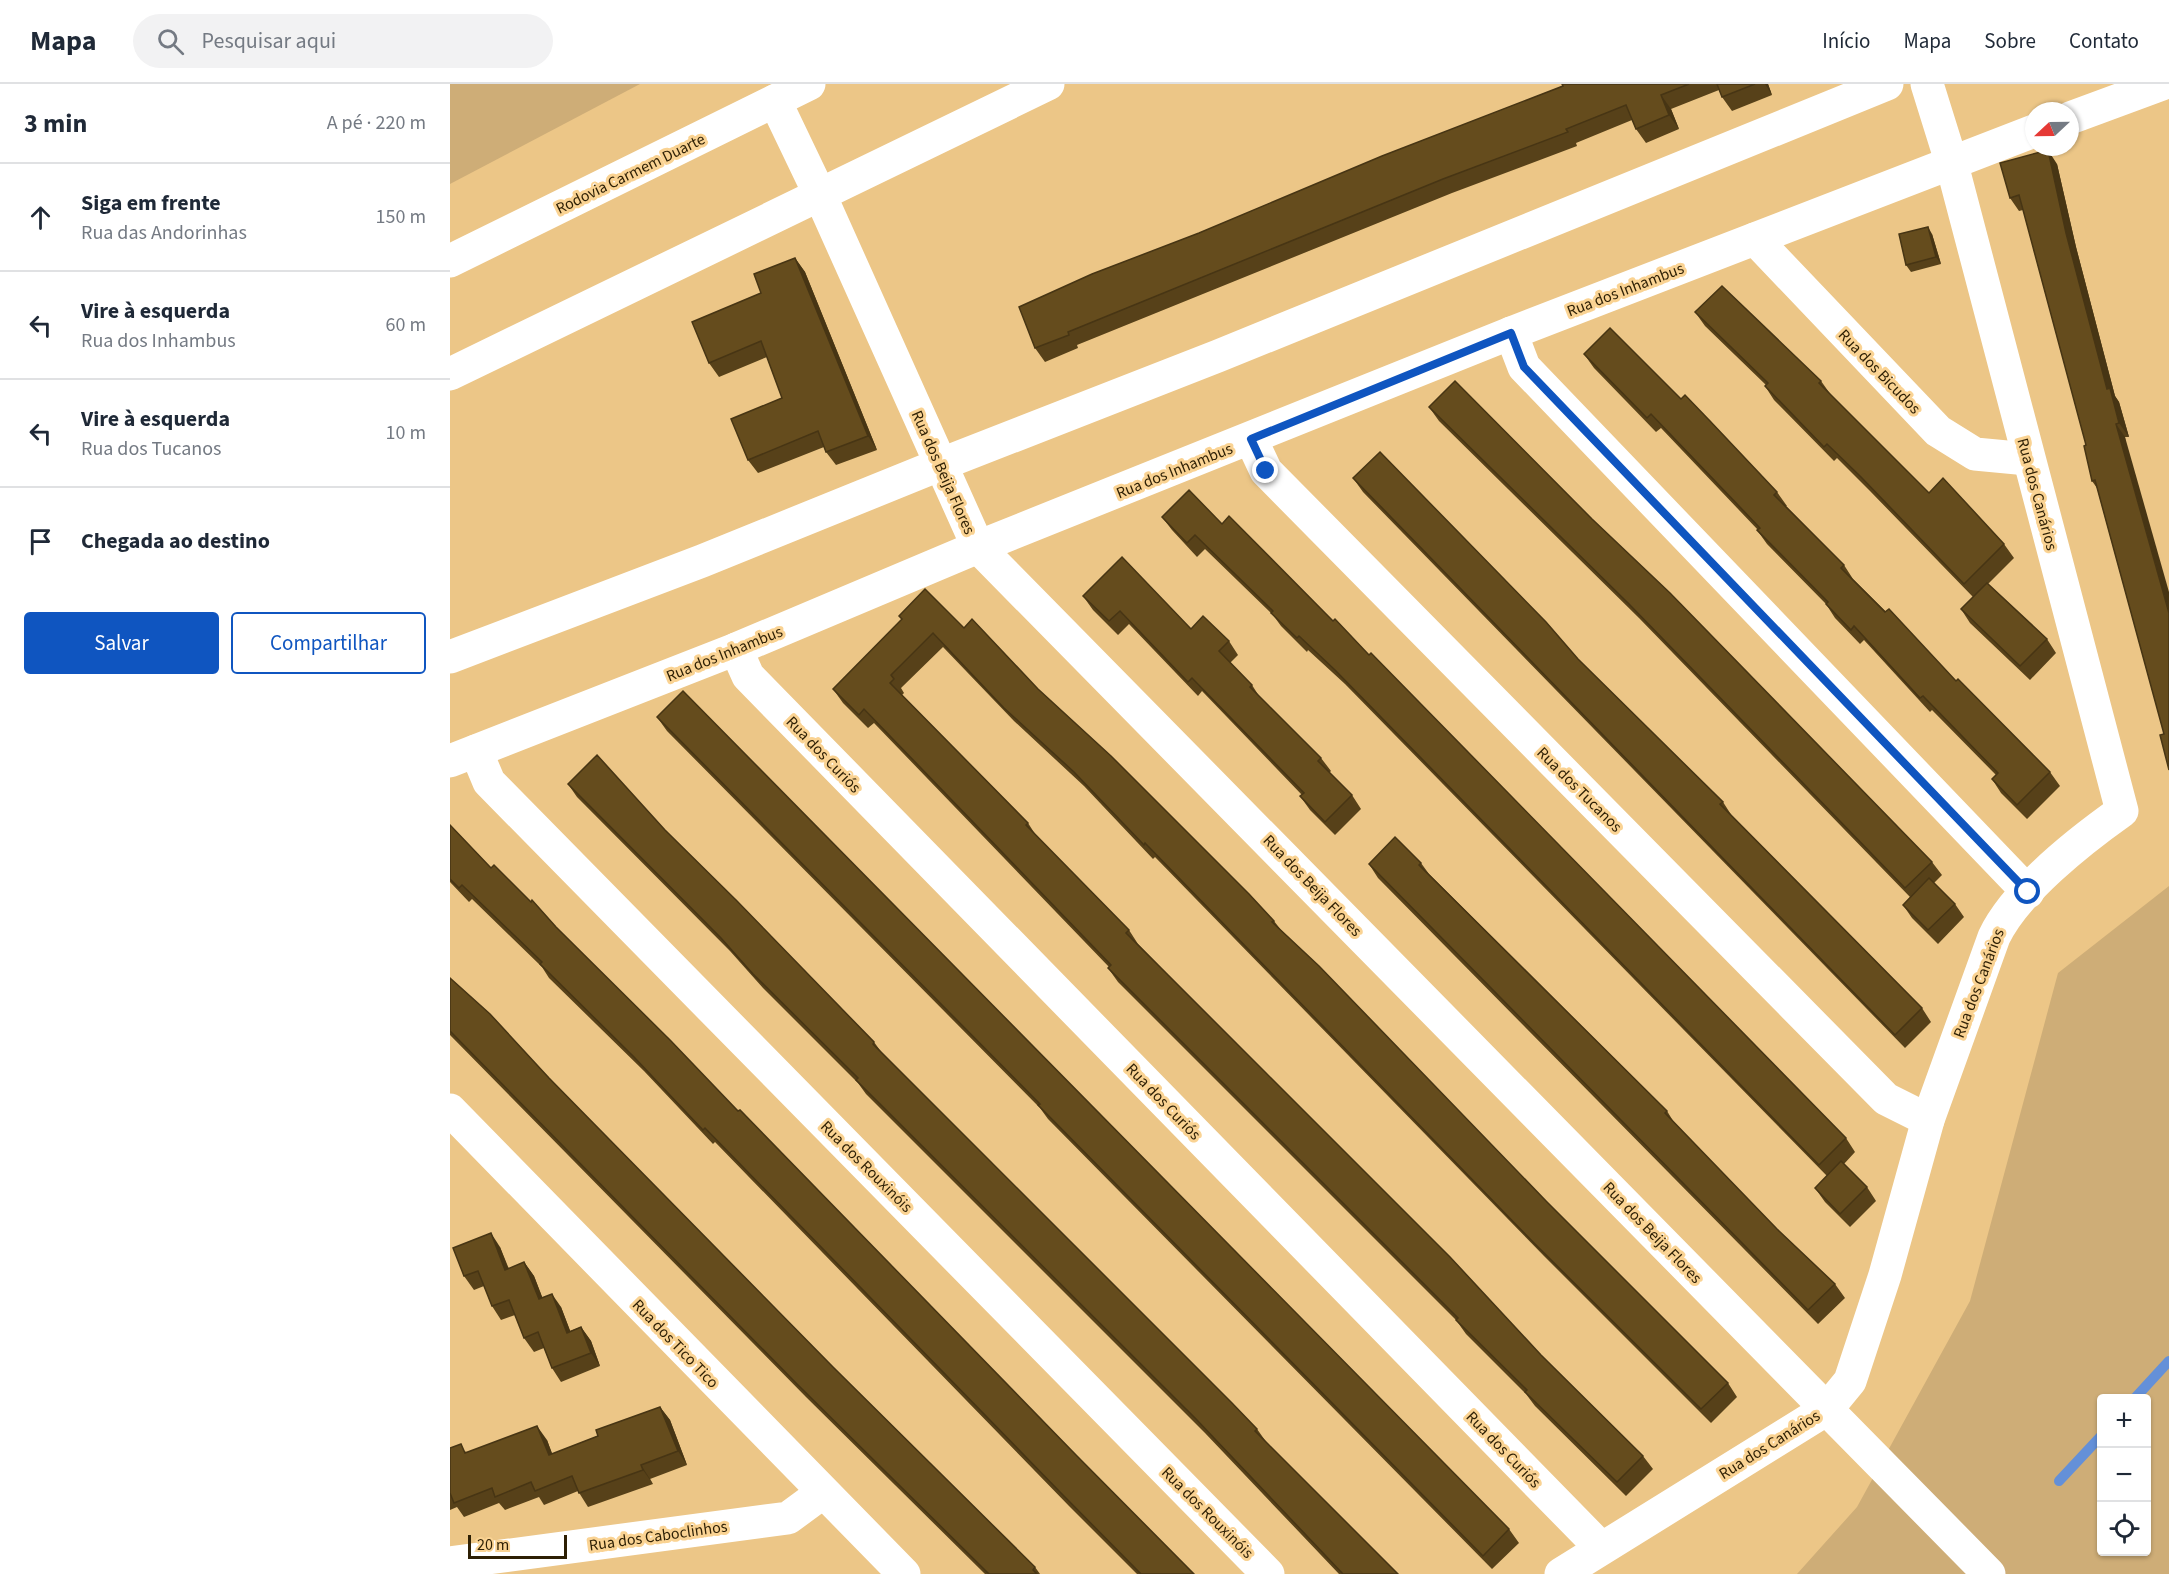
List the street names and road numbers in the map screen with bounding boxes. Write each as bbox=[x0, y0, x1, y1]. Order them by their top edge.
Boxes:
street label: Rodovia Carmem Duarte bbox=[552, 128, 709, 220]
street label: Rua dos Inhambus bbox=[1564, 257, 1687, 322]
street label: Rua dos Bicudos bbox=[1833, 324, 1926, 419]
street label: Rua dos Beija Flores bbox=[906, 407, 980, 538]
street label: Rua dos Canários bbox=[2011, 436, 2063, 553]
street label: Rua dos Inhambus bbox=[1113, 437, 1236, 504]
street label: Rua dos Inhambus bbox=[663, 620, 786, 687]
street label: Rua dos Curiós bbox=[781, 711, 866, 798]
street label: Rua dos Tucanos bbox=[1532, 742, 1627, 837]
street label: Rua dos Beija Flores bbox=[1258, 830, 1367, 942]
street label: Rua dos Canários bbox=[1948, 925, 2010, 1041]
street label: Rua dos Curiós bbox=[1121, 1058, 1206, 1145]
street label: Rua dos Rouxinóis bbox=[815, 1116, 917, 1218]
street label: Rua dos Beija Flores bbox=[1598, 1177, 1707, 1289]
street label: Rua dos Tico Tico bbox=[627, 1294, 723, 1393]
street label: Rua dos Canários bbox=[1715, 1405, 1825, 1485]
street label: Rua dos Curiós bbox=[1461, 1406, 1546, 1493]
street label: Rua dos Rouxinóis bbox=[1156, 1462, 1258, 1564]
street label: Rua dos Caboclinhos bbox=[588, 1515, 729, 1557]

